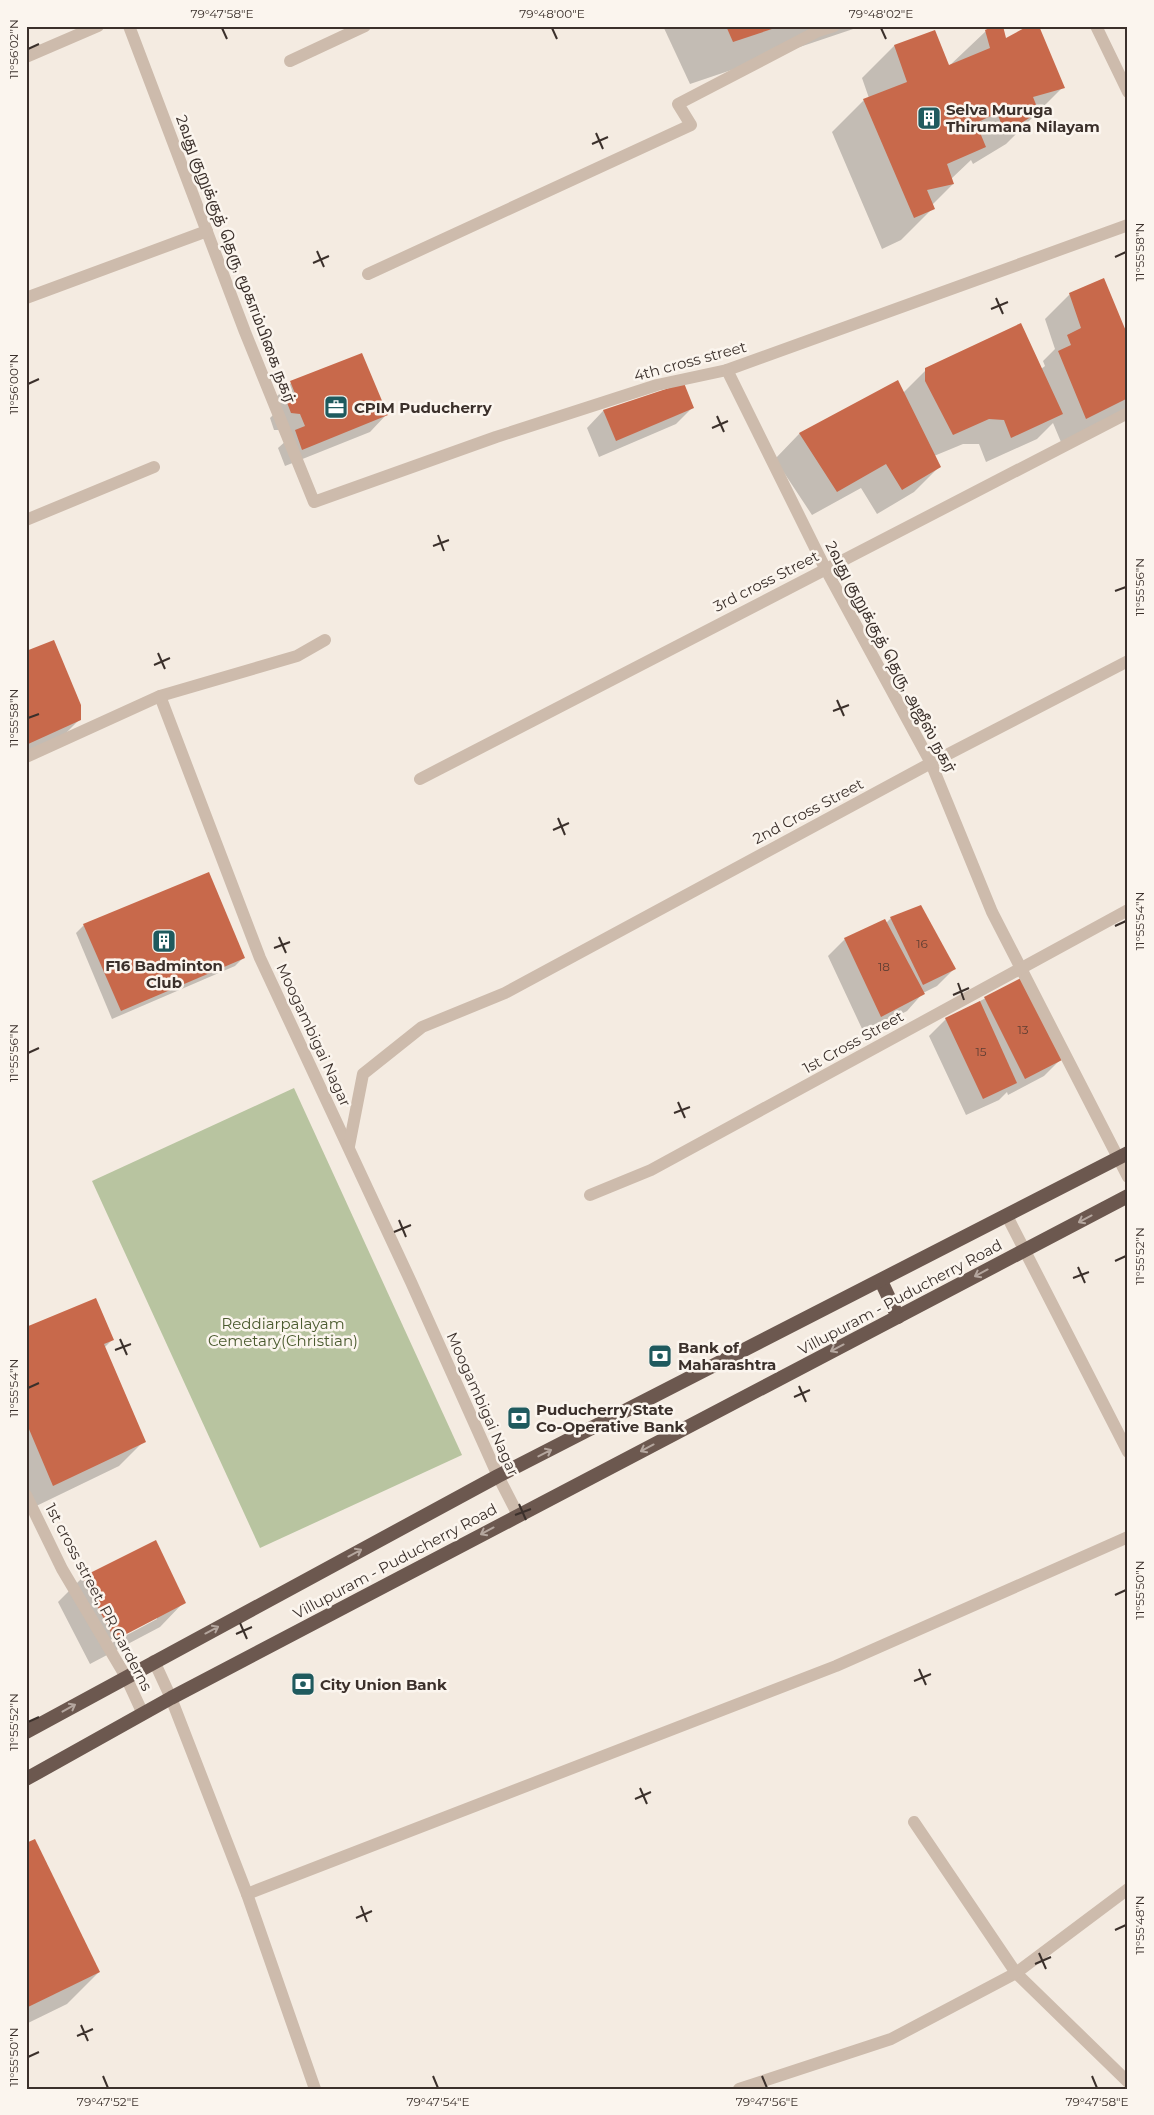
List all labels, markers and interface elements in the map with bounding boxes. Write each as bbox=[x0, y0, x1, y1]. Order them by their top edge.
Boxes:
text: 79°47'58"E bbox=[190, 6, 254, 21]
text: 79°48'00"E bbox=[519, 6, 585, 21]
text: 79°48'02"E bbox=[849, 6, 913, 21]
text: 11°56'02"N bbox=[6, 19, 21, 79]
place label: Selva Muruga Thirumana Nilayam bbox=[946, 100, 1100, 136]
building icon: Selva Muruga Thirumana Nilayam bbox=[916, 105, 942, 131]
street label: 2வது குறுக்குத் தெரு, மூகாம்பிகை நகர் bbox=[170, 112, 300, 407]
text: 11°55'58"N bbox=[1132, 223, 1147, 281]
street label: 4th cross street bbox=[632, 337, 748, 385]
text: 11°56'00"N bbox=[6, 354, 21, 414]
office icon: CPIM Puducherry bbox=[323, 394, 349, 420]
place label: CPIM Puducherry bbox=[354, 398, 493, 417]
street label: 2வது குறுக்குத் தெரு, அஜீஸ் நகர் bbox=[820, 538, 961, 778]
street label: 3rd cross Street bbox=[710, 546, 822, 616]
text: 11°55'56"N bbox=[1132, 558, 1147, 616]
text: 11°55'58"N bbox=[6, 689, 21, 747]
street label: 2nd Cross Street bbox=[749, 774, 867, 848]
text: 11°55'54"N bbox=[1132, 892, 1147, 950]
building icon: F16 Badminton Club bbox=[151, 928, 177, 954]
house number: 16 bbox=[916, 936, 928, 951]
place label: F16 Badminton Club bbox=[105, 956, 223, 992]
house number: 18 bbox=[878, 959, 890, 974]
street label: Moogambigai Nagar bbox=[272, 960, 356, 1110]
street label: 1st Cross Street bbox=[799, 1006, 907, 1078]
house number: 13 bbox=[1017, 1022, 1029, 1037]
text: 11°55'56"N bbox=[6, 1024, 21, 1082]
house number: 15 bbox=[975, 1044, 987, 1059]
one-way arrow bbox=[1077, 1214, 1092, 1224]
text: 11°55'52"N bbox=[1132, 1227, 1147, 1285]
street label: Villupuram - Puducherry Road bbox=[795, 1235, 1005, 1359]
one-way arrow bbox=[974, 1268, 989, 1278]
park label: Reddiarpalayam Cemetary(Christian) bbox=[208, 1314, 358, 1350]
street label: Moogambigai Nagar bbox=[443, 1329, 523, 1479]
place label: Bank of Maharashtra bbox=[678, 1338, 776, 1374]
bank icon: Bank of Maharashtra bbox=[647, 1343, 673, 1369]
one-way arrow bbox=[830, 1343, 845, 1353]
text: 11°55'54"N bbox=[6, 1359, 21, 1417]
place label: Puducherry State Co-Operative Bank bbox=[536, 1400, 685, 1436]
bank icon: Puducherry State Co-Operative Bank bbox=[506, 1405, 532, 1431]
one-way arrow bbox=[640, 1444, 655, 1453]
one-way arrow bbox=[537, 1448, 552, 1458]
street label: Villupuram - Puducherry Road bbox=[290, 1499, 500, 1623]
street label: 1st cross street, PR Garderns bbox=[41, 1500, 157, 1694]
one-way arrow bbox=[480, 1527, 495, 1536]
one-way arrow bbox=[347, 1548, 361, 1558]
text: 11°55'50"N bbox=[1132, 1561, 1147, 1619]
one-way arrow bbox=[204, 1625, 218, 1635]
bank icon: City Union Bank bbox=[290, 1671, 316, 1697]
place label: City Union Bank bbox=[320, 1675, 447, 1694]
text: 11°55'52"N bbox=[6, 1693, 21, 1751]
one-way arrow bbox=[61, 1703, 76, 1712]
text: 11°55'48"N bbox=[1132, 1895, 1147, 1955]
text: 11°55'50"N bbox=[6, 2028, 21, 2086]
text: 79°47'52"E bbox=[77, 2094, 139, 2109]
text: 79°47'54"E bbox=[406, 2094, 470, 2109]
text: 79°47'56"E bbox=[736, 2094, 798, 2109]
text: 79°47'58"E bbox=[1065, 2094, 1129, 2109]

